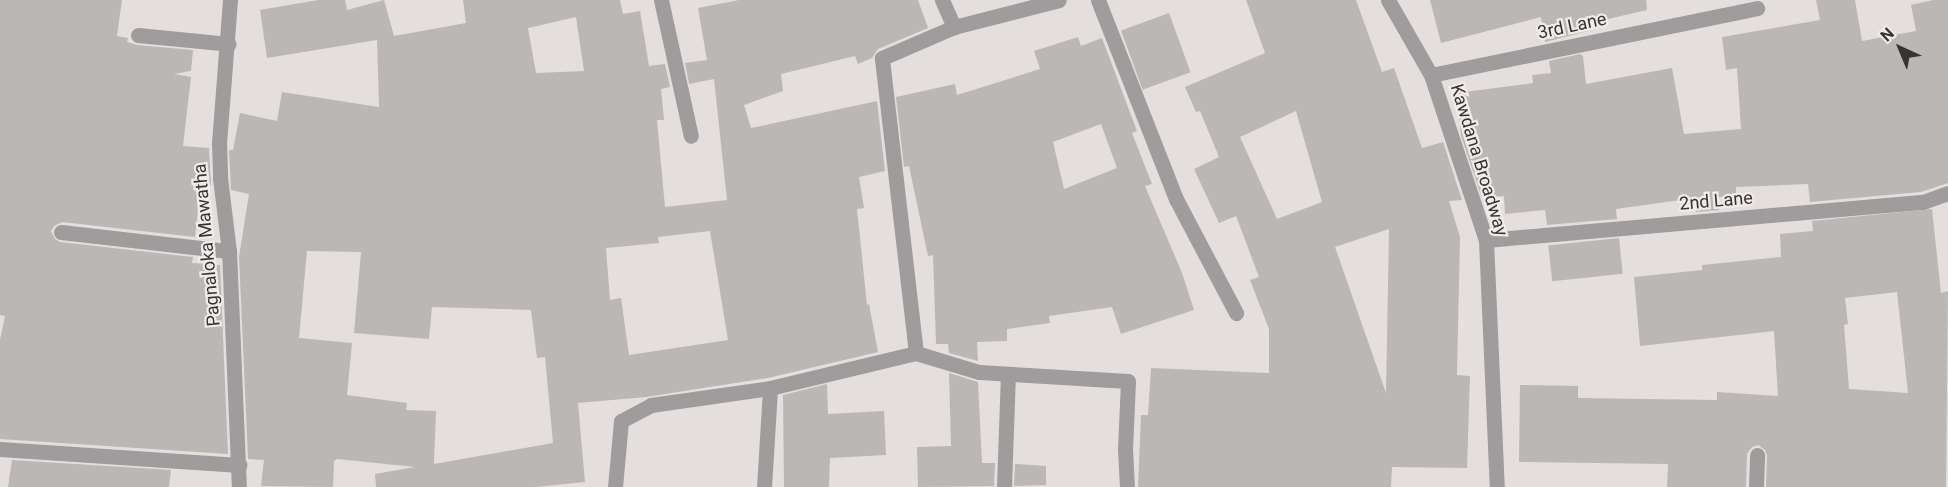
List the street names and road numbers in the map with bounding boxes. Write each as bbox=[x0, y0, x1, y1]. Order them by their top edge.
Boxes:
street label: 3rd Lane bbox=[1536, 8, 1608, 44]
street label: Kawdana Broadway bbox=[1446, 81, 1512, 239]
street label: Pagnaloka Mawatha bbox=[189, 163, 225, 327]
street label: 2nd Lane bbox=[1678, 187, 1754, 215]

